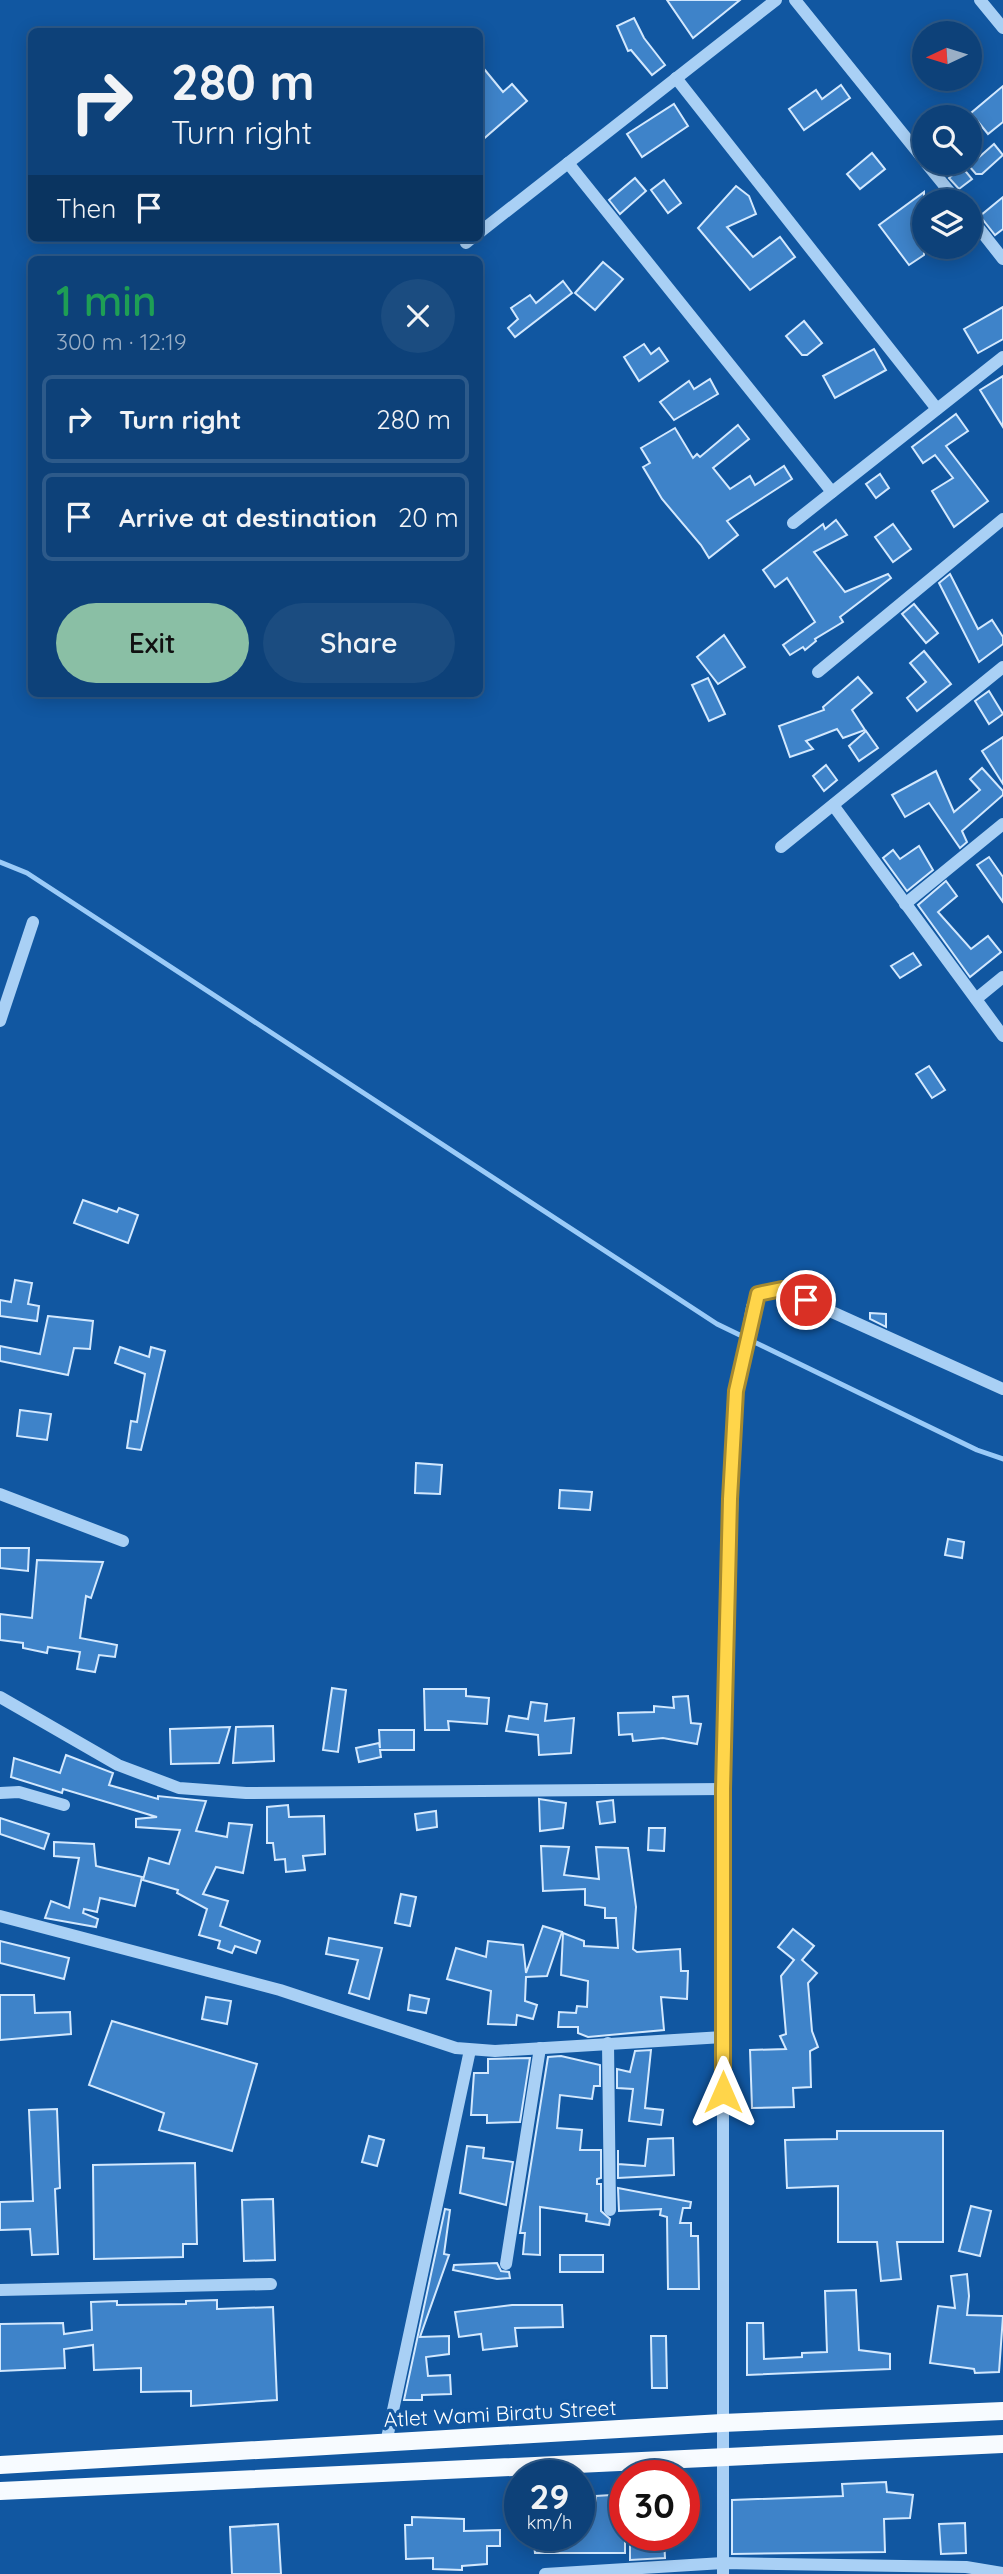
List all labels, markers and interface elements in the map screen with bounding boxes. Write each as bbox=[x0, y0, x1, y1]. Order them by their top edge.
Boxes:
north arrow bbox=[912, 21, 982, 91]
map controls bbox=[912, 21, 982, 259]
text: 280 m bbox=[171, 51, 315, 112]
icon: right bbox=[56, 56, 147, 147]
button: search bbox=[912, 105, 982, 175]
text: Turn right bbox=[171, 112, 312, 152]
icon: arrive bbox=[130, 189, 168, 227]
button: layers bbox=[912, 189, 982, 259]
text: Then bbox=[56, 192, 116, 225]
text: 1 min bbox=[56, 274, 157, 327]
button: close bbox=[381, 279, 455, 353]
text: 300 m · 12:19 bbox=[56, 327, 187, 356]
icon: right bbox=[60, 400, 98, 438]
text: Turn right bbox=[119, 403, 241, 436]
text: 280 m bbox=[376, 403, 451, 436]
icon: arrive bbox=[60, 498, 98, 536]
text: Arrive at destination bbox=[119, 501, 377, 534]
text: 20 m bbox=[398, 501, 459, 534]
button: Exit bbox=[56, 603, 249, 683]
button: Share bbox=[263, 603, 455, 683]
pin bbox=[776, 1270, 836, 1330]
icon: arrive bbox=[787, 1281, 825, 1319]
position arrow bbox=[686, 2055, 760, 2129]
street label: Atlet Wami Biratu Street bbox=[383, 2394, 617, 2432]
speed limit sign: 30 bbox=[609, 2460, 700, 2551]
text: 29 bbox=[530, 2474, 569, 2518]
text: km/h bbox=[527, 2511, 572, 2534]

